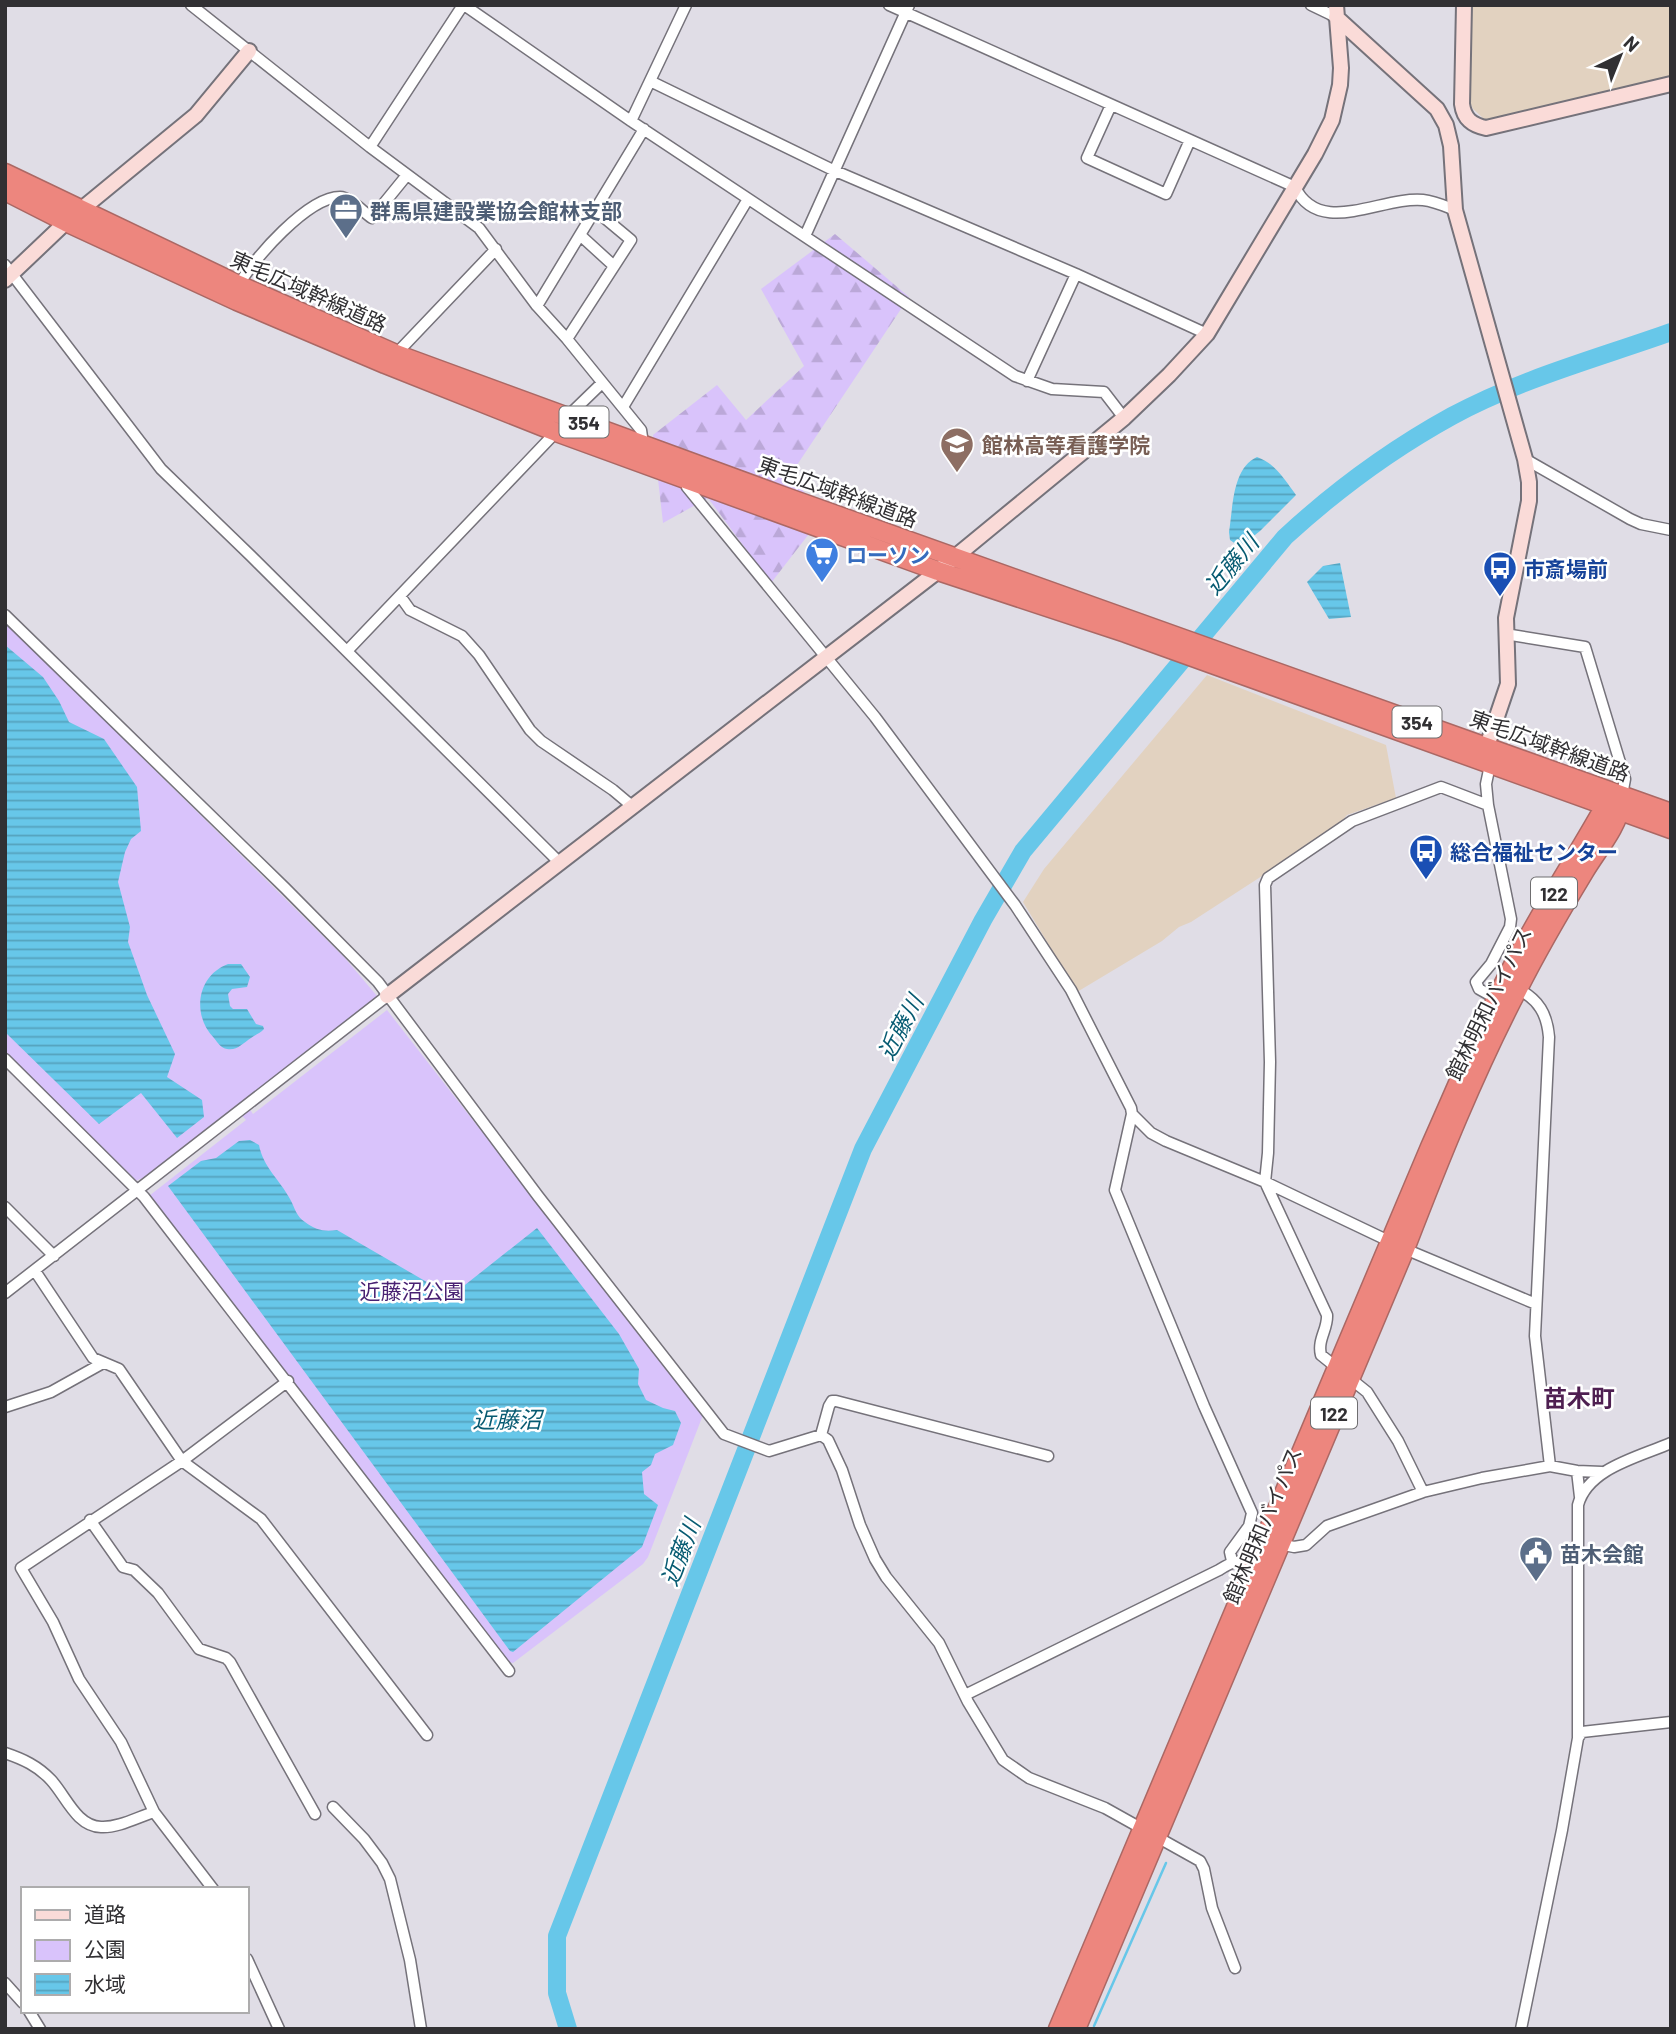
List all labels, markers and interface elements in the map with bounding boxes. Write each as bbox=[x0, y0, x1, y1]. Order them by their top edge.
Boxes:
north arrow bbox=[1585, 21, 1655, 91]
text: N bbox=[1619, 30, 1644, 56]
office icon: 群馬県建設業協会館林支部 bbox=[327, 191, 365, 240]
place label: 群馬県建設業協会館林支部 bbox=[370, 198, 622, 223]
street label: 東毛広域幹線道路 bbox=[227, 245, 391, 337]
road number: 354 bbox=[560, 406, 608, 438]
school or university icon: 館林高等看護学院 bbox=[938, 425, 976, 474]
place label: 館林高等看護学院 bbox=[982, 432, 1150, 457]
street label: 東毛広域幹線道路 bbox=[755, 451, 921, 531]
water label: 近藤川 bbox=[1198, 526, 1266, 599]
supermarket icon: ローソン bbox=[803, 535, 841, 584]
place label: ローソン bbox=[846, 542, 930, 567]
bus stop icon: 市斎場前 bbox=[1481, 549, 1519, 598]
place label: 市斎場前 bbox=[1524, 556, 1608, 581]
street label: 東毛広域幹線道路 bbox=[1467, 705, 1633, 785]
road number: 354 bbox=[1392, 706, 1442, 737]
bus stop icon: 総合福祉センター bbox=[1407, 832, 1445, 881]
place label: 総合福祉センター bbox=[1450, 839, 1618, 864]
road number: 122 bbox=[1531, 878, 1577, 908]
street label: 館林明和バイパス bbox=[1440, 922, 1536, 1084]
water label: 近藤川 bbox=[871, 987, 930, 1064]
park label: 近藤沼公園 bbox=[360, 1278, 465, 1303]
district label: 苗木町 bbox=[1543, 1383, 1615, 1412]
road number: 122 bbox=[1311, 1398, 1357, 1428]
water label: 近藤沼 bbox=[473, 1405, 545, 1433]
street label: 館林明和バイパス bbox=[1218, 1443, 1306, 1607]
water label: 近藤川 bbox=[655, 1512, 707, 1589]
public building icon: 苗木会館 bbox=[1517, 1534, 1555, 1583]
place label: 苗木会館 bbox=[1560, 1541, 1644, 1566]
legend bbox=[21, 1887, 248, 2013]
text: 道路 bbox=[84, 1901, 126, 1926]
text: 公園 bbox=[84, 1936, 126, 1961]
text: 水域 bbox=[84, 1971, 126, 1996]

